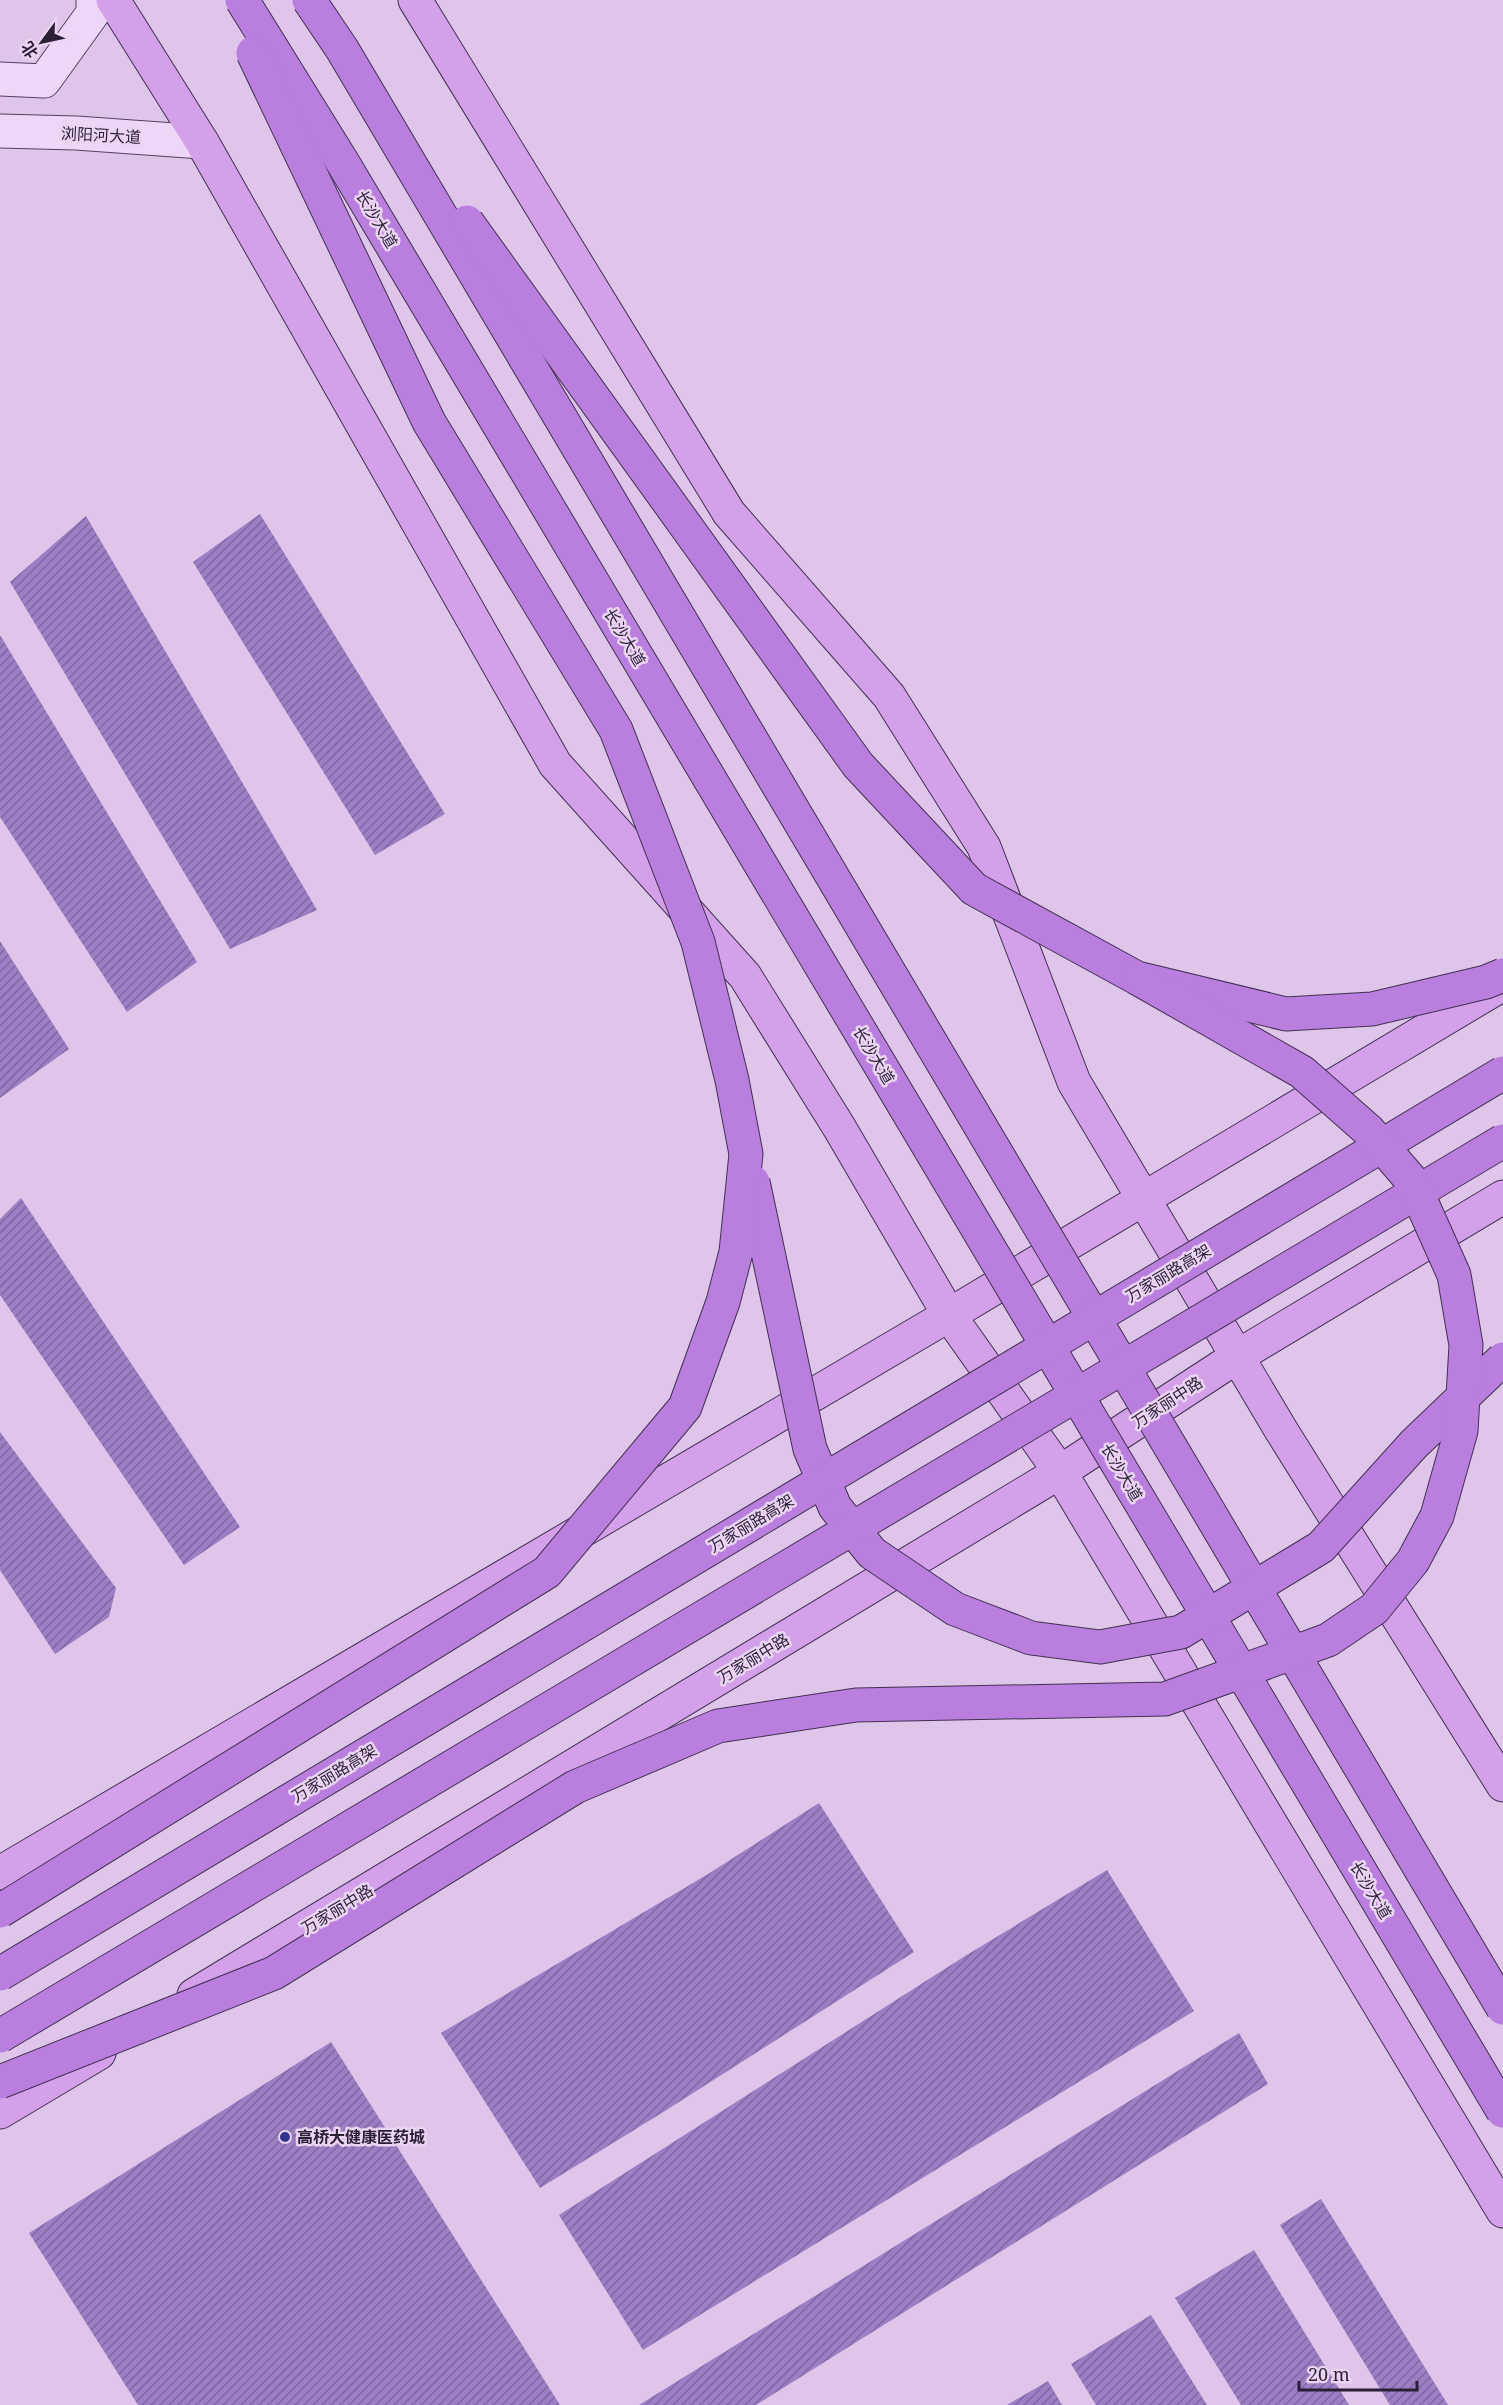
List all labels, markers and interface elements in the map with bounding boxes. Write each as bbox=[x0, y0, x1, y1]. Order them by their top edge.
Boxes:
north arrow bbox=[12, 12, 72, 72]
text: 北 bbox=[16, 37, 43, 63]
street label: 浏阳河大道 bbox=[60, 122, 142, 148]
street label: 长沙大道 bbox=[351, 186, 403, 252]
street label: 长沙大道 bbox=[599, 604, 651, 670]
street label: 长沙大道 bbox=[848, 1022, 900, 1088]
street label: 万家丽路高架 bbox=[1121, 1239, 1215, 1307]
street label: 万家丽中路 bbox=[1127, 1371, 1207, 1433]
street label: 长沙大道 bbox=[1096, 1439, 1148, 1505]
street label: 万家丽路高架 bbox=[704, 1489, 798, 1557]
street label: 万家丽中路 bbox=[713, 1628, 793, 1688]
street label: 万家丽路高架 bbox=[287, 1739, 381, 1807]
street label: 长沙大道 bbox=[1345, 1857, 1397, 1923]
street label: 万家丽中路 bbox=[297, 1879, 377, 1939]
place label: 高桥大健康医药城 bbox=[297, 2126, 425, 2148]
marker: 高桥大健康医药城 bbox=[278, 2130, 292, 2144]
scale bar bbox=[1299, 2354, 1418, 2392]
text: 20 m bbox=[1308, 2362, 1350, 2386]

